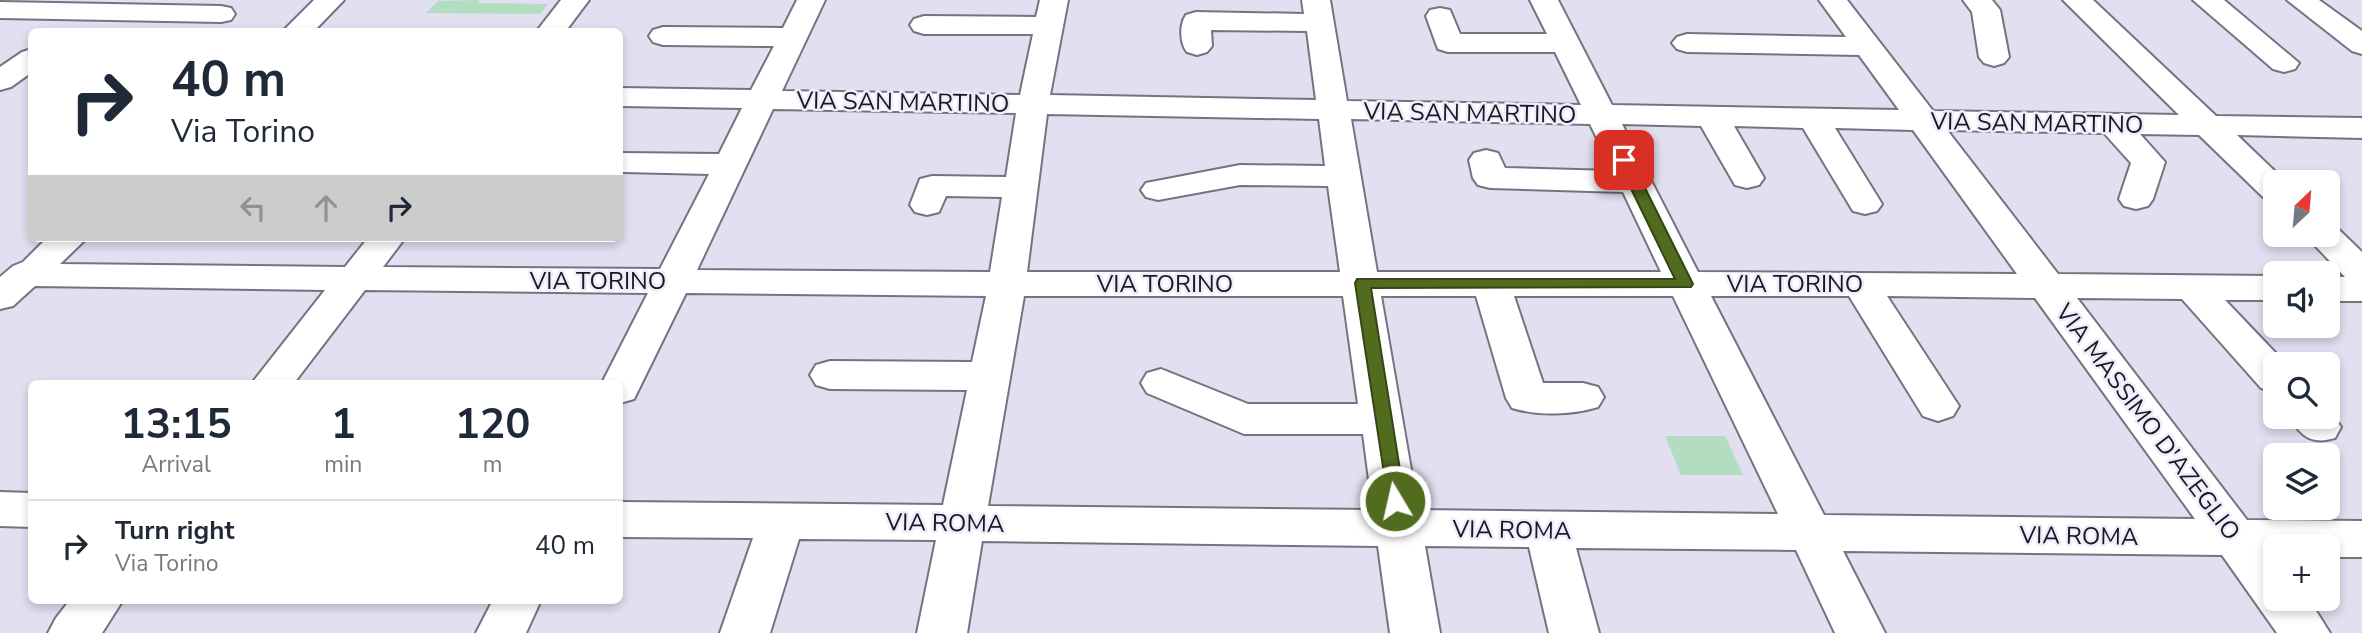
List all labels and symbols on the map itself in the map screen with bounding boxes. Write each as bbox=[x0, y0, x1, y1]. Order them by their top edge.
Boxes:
street label: VIA SAN MARTINO bbox=[795, 84, 1010, 120]
street label: VIA SAN MARTINO bbox=[1362, 95, 1577, 131]
street label: VIA SAN MARTINO bbox=[1929, 105, 2144, 141]
pin bbox=[1594, 130, 1654, 190]
north arrow bbox=[2263, 170, 2340, 247]
street label: VIA TORINO bbox=[529, 265, 666, 297]
street label: VIA TORINO bbox=[1096, 268, 1233, 300]
street label: VIA TORINO bbox=[1726, 268, 1863, 300]
street label: VIA MASSIMO D'AZEGLIO bbox=[2048, 296, 2248, 547]
position arrow bbox=[1358, 464, 1432, 538]
street label: VIA ROMA bbox=[884, 506, 1005, 540]
street label: VIA ROMA bbox=[1451, 513, 1572, 547]
street label: VIA ROMA bbox=[2018, 519, 2139, 553]

